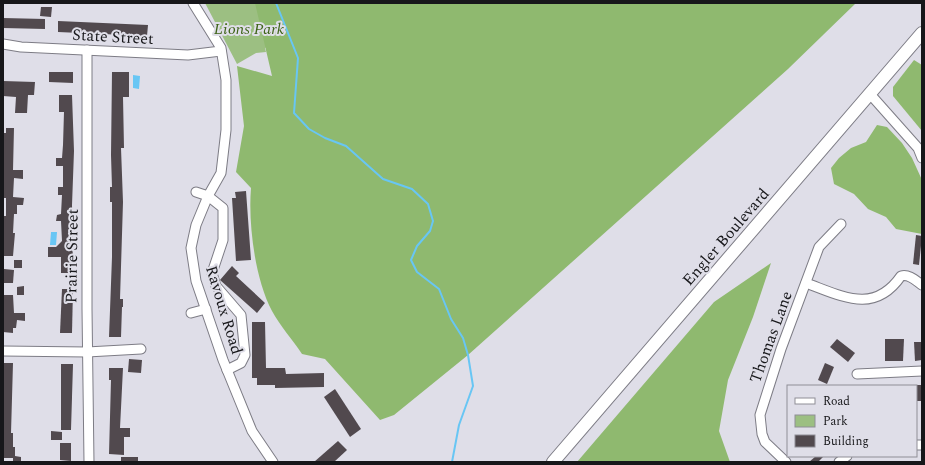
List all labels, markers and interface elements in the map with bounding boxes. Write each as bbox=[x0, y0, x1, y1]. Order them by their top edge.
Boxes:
park label: Lions Park bbox=[214, 17, 285, 41]
street label: State Street bbox=[72, 23, 155, 51]
street label: Engler Boulevard bbox=[677, 183, 775, 291]
street label: Prairie Street bbox=[59, 208, 85, 303]
street label: Ravoux Road bbox=[199, 263, 249, 357]
street label: Thomas Lane bbox=[743, 288, 799, 386]
legend bbox=[787, 385, 917, 457]
text: Road bbox=[823, 392, 850, 411]
text: Park bbox=[823, 412, 848, 431]
text: Building bbox=[823, 432, 869, 451]

